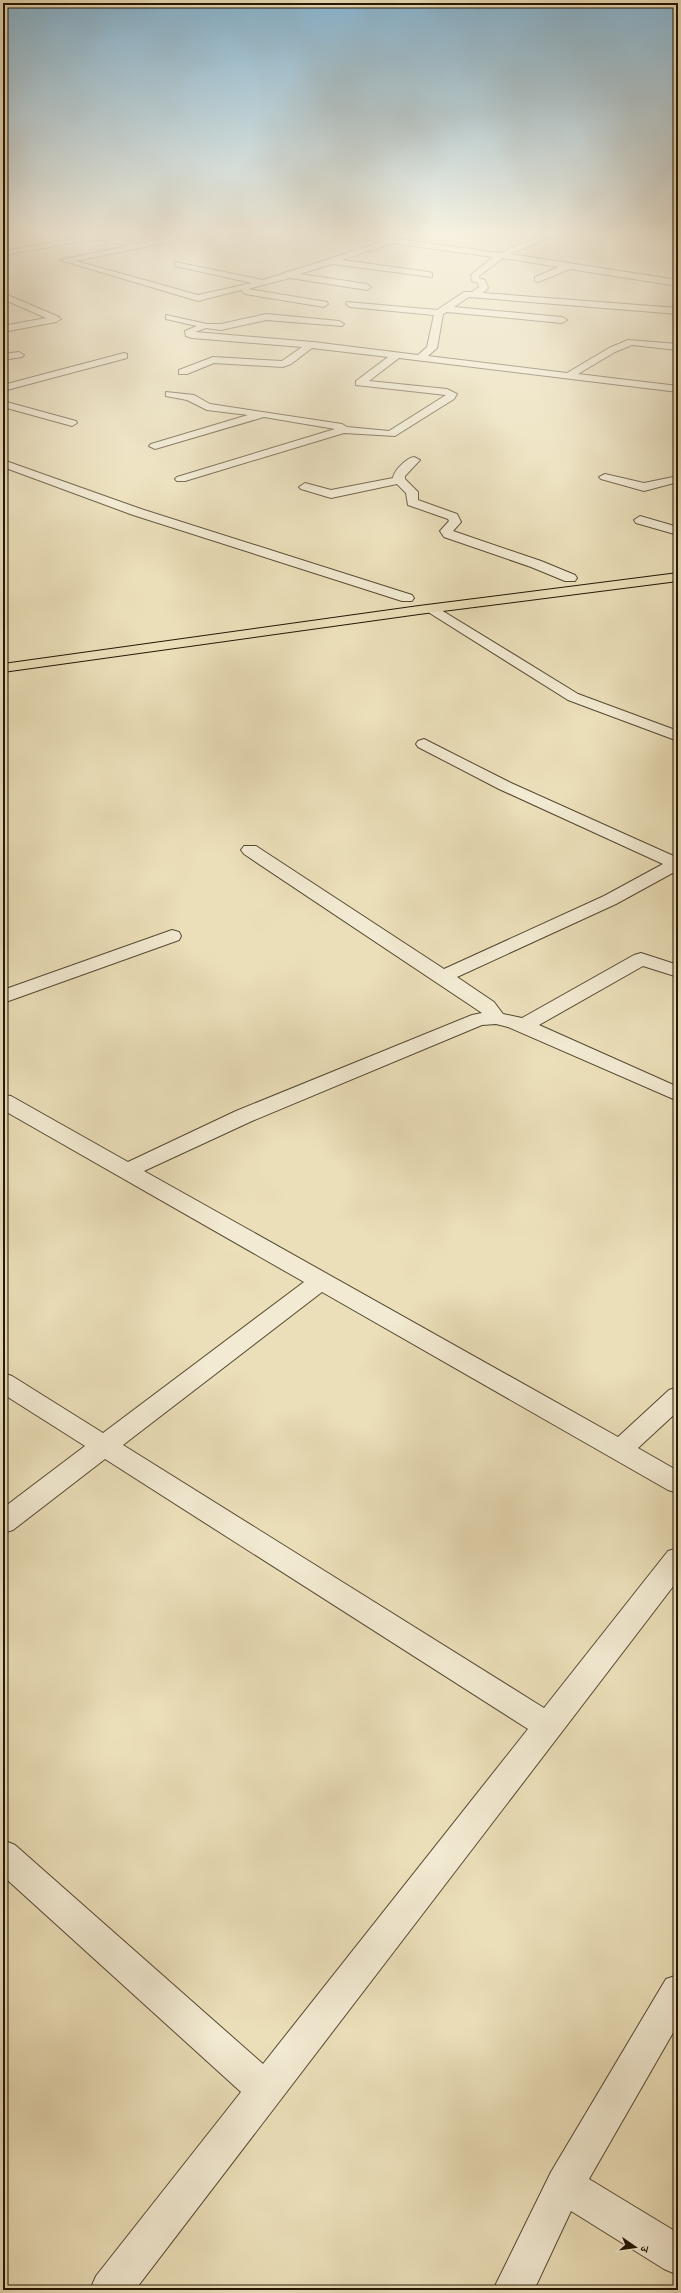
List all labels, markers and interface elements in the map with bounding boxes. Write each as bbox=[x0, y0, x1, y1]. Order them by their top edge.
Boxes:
north arrow bbox=[615, 2227, 655, 2267]
text: उ bbox=[635, 2244, 651, 2255]

